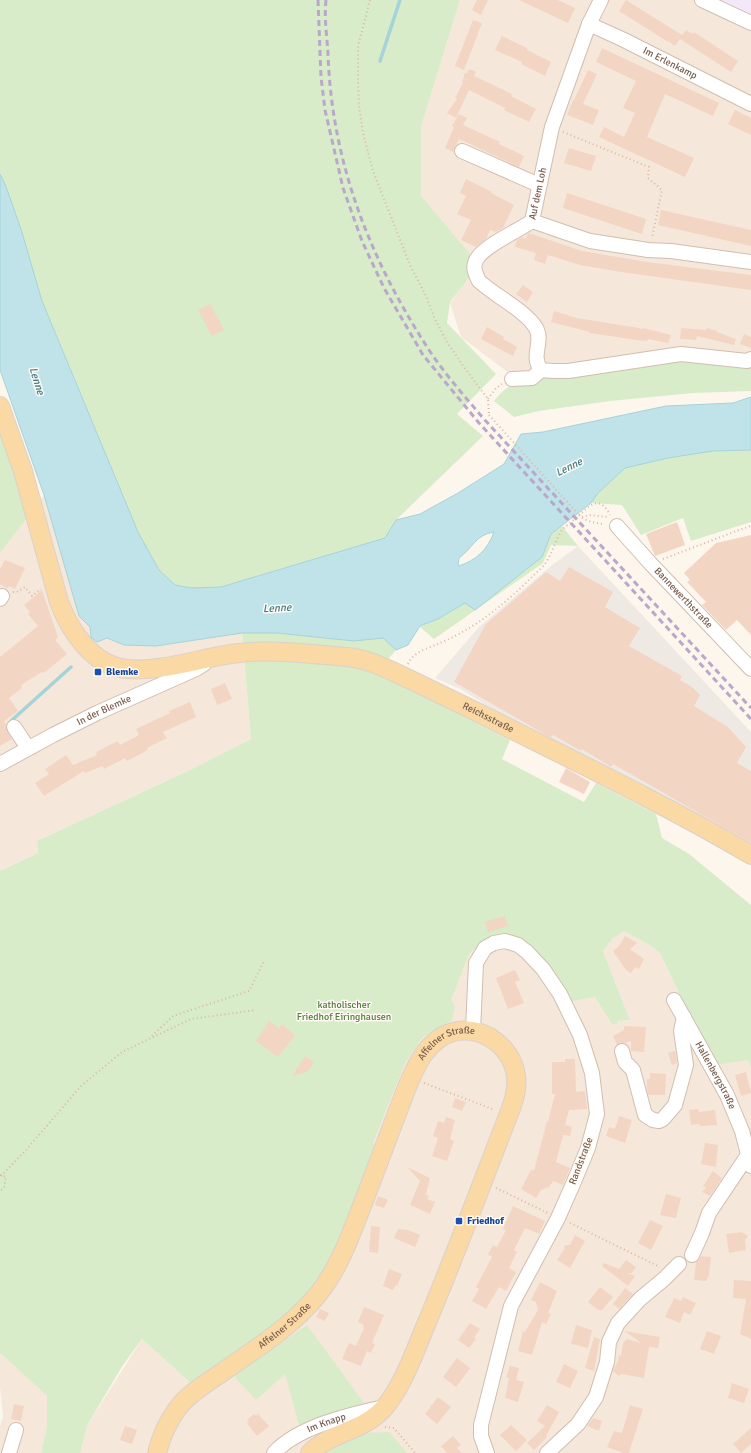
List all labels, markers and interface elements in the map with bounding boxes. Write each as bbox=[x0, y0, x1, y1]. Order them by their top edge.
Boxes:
street label: Im Erlenkamp bbox=[641, 45, 699, 82]
street label: Auf dem Loh bbox=[526, 166, 549, 221]
water label: Lenne bbox=[27, 365, 48, 397]
water label: Lenne bbox=[553, 455, 585, 479]
street label: Bannewerthstraße bbox=[652, 565, 715, 631]
water label: Lenne bbox=[262, 601, 292, 615]
place label: Blemke bbox=[106, 666, 138, 678]
marker: Blemke bbox=[93, 667, 103, 677]
street label: In der Blemke bbox=[75, 693, 133, 728]
street label: Reichsstraße bbox=[460, 700, 516, 735]
park label: katholischer Friedhof Eiringhausen bbox=[297, 999, 391, 1023]
street label: Affelner Straße bbox=[415, 1024, 476, 1063]
street label: Hallenbergstraße bbox=[692, 1039, 738, 1111]
street label: Randstraße bbox=[567, 1136, 595, 1186]
place label: Friedhof bbox=[467, 1215, 505, 1227]
marker: Friedhof bbox=[454, 1216, 464, 1226]
street label: Affelner Straße bbox=[256, 1300, 314, 1351]
street label: Im Knapp bbox=[305, 1411, 347, 1436]

